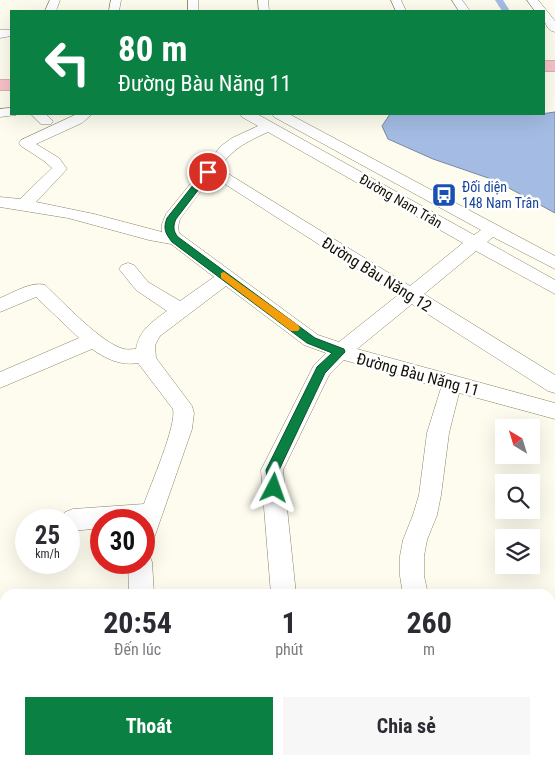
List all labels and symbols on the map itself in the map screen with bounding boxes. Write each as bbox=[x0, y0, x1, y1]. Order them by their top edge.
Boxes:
pin bbox=[187, 151, 229, 193]
street label: Đường Nam Trân bbox=[357, 171, 445, 231]
place label: Đối diện 148 Nam Trân bbox=[462, 179, 539, 211]
bus stop icon: Đối diện 148 Nam Trân bbox=[431, 182, 457, 208]
street label: Đường Bàu Năng 12 bbox=[318, 233, 435, 316]
street label: Đường Bàu Năng 11 bbox=[355, 349, 481, 400]
north arrow bbox=[495, 419, 540, 464]
position arrow bbox=[247, 461, 299, 513]
speed limit sign: 30 bbox=[90, 509, 155, 574]

